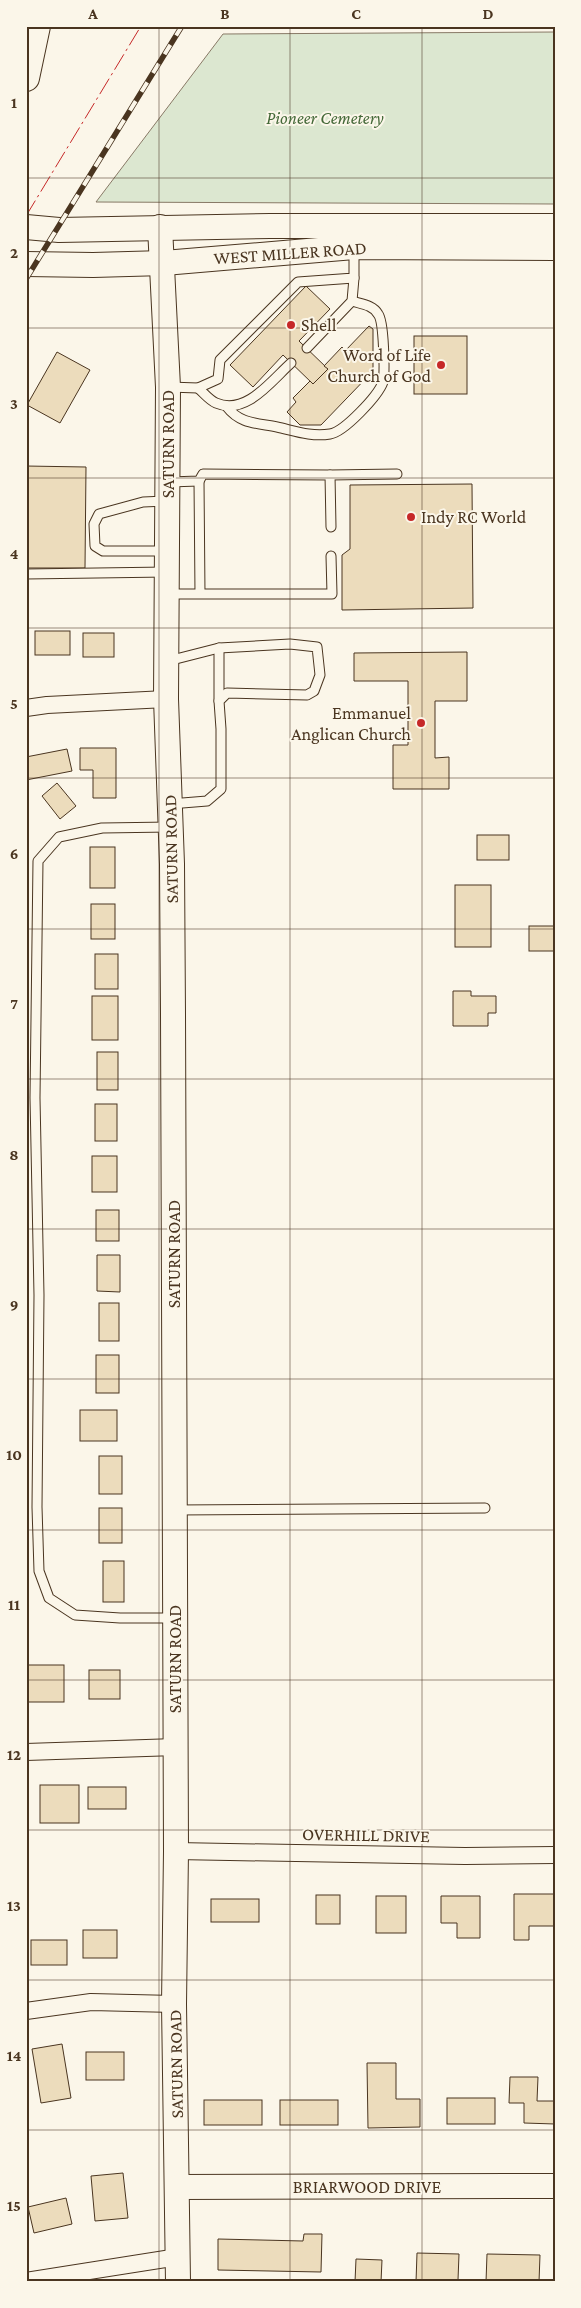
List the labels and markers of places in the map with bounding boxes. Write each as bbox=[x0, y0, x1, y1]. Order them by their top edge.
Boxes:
place label: Shell bbox=[301, 315, 337, 335]
marker: Shell bbox=[285, 319, 297, 331]
place label: Word of Life Church of God bbox=[327, 345, 432, 386]
marker: Word of Life Church of God bbox=[435, 359, 447, 371]
place label: Indy RC World bbox=[421, 507, 527, 527]
marker: Indy RC World bbox=[405, 511, 417, 523]
place label: Emmanuel Anglican Church bbox=[291, 703, 411, 744]
marker: Emmanuel Anglican Church bbox=[415, 717, 427, 729]

